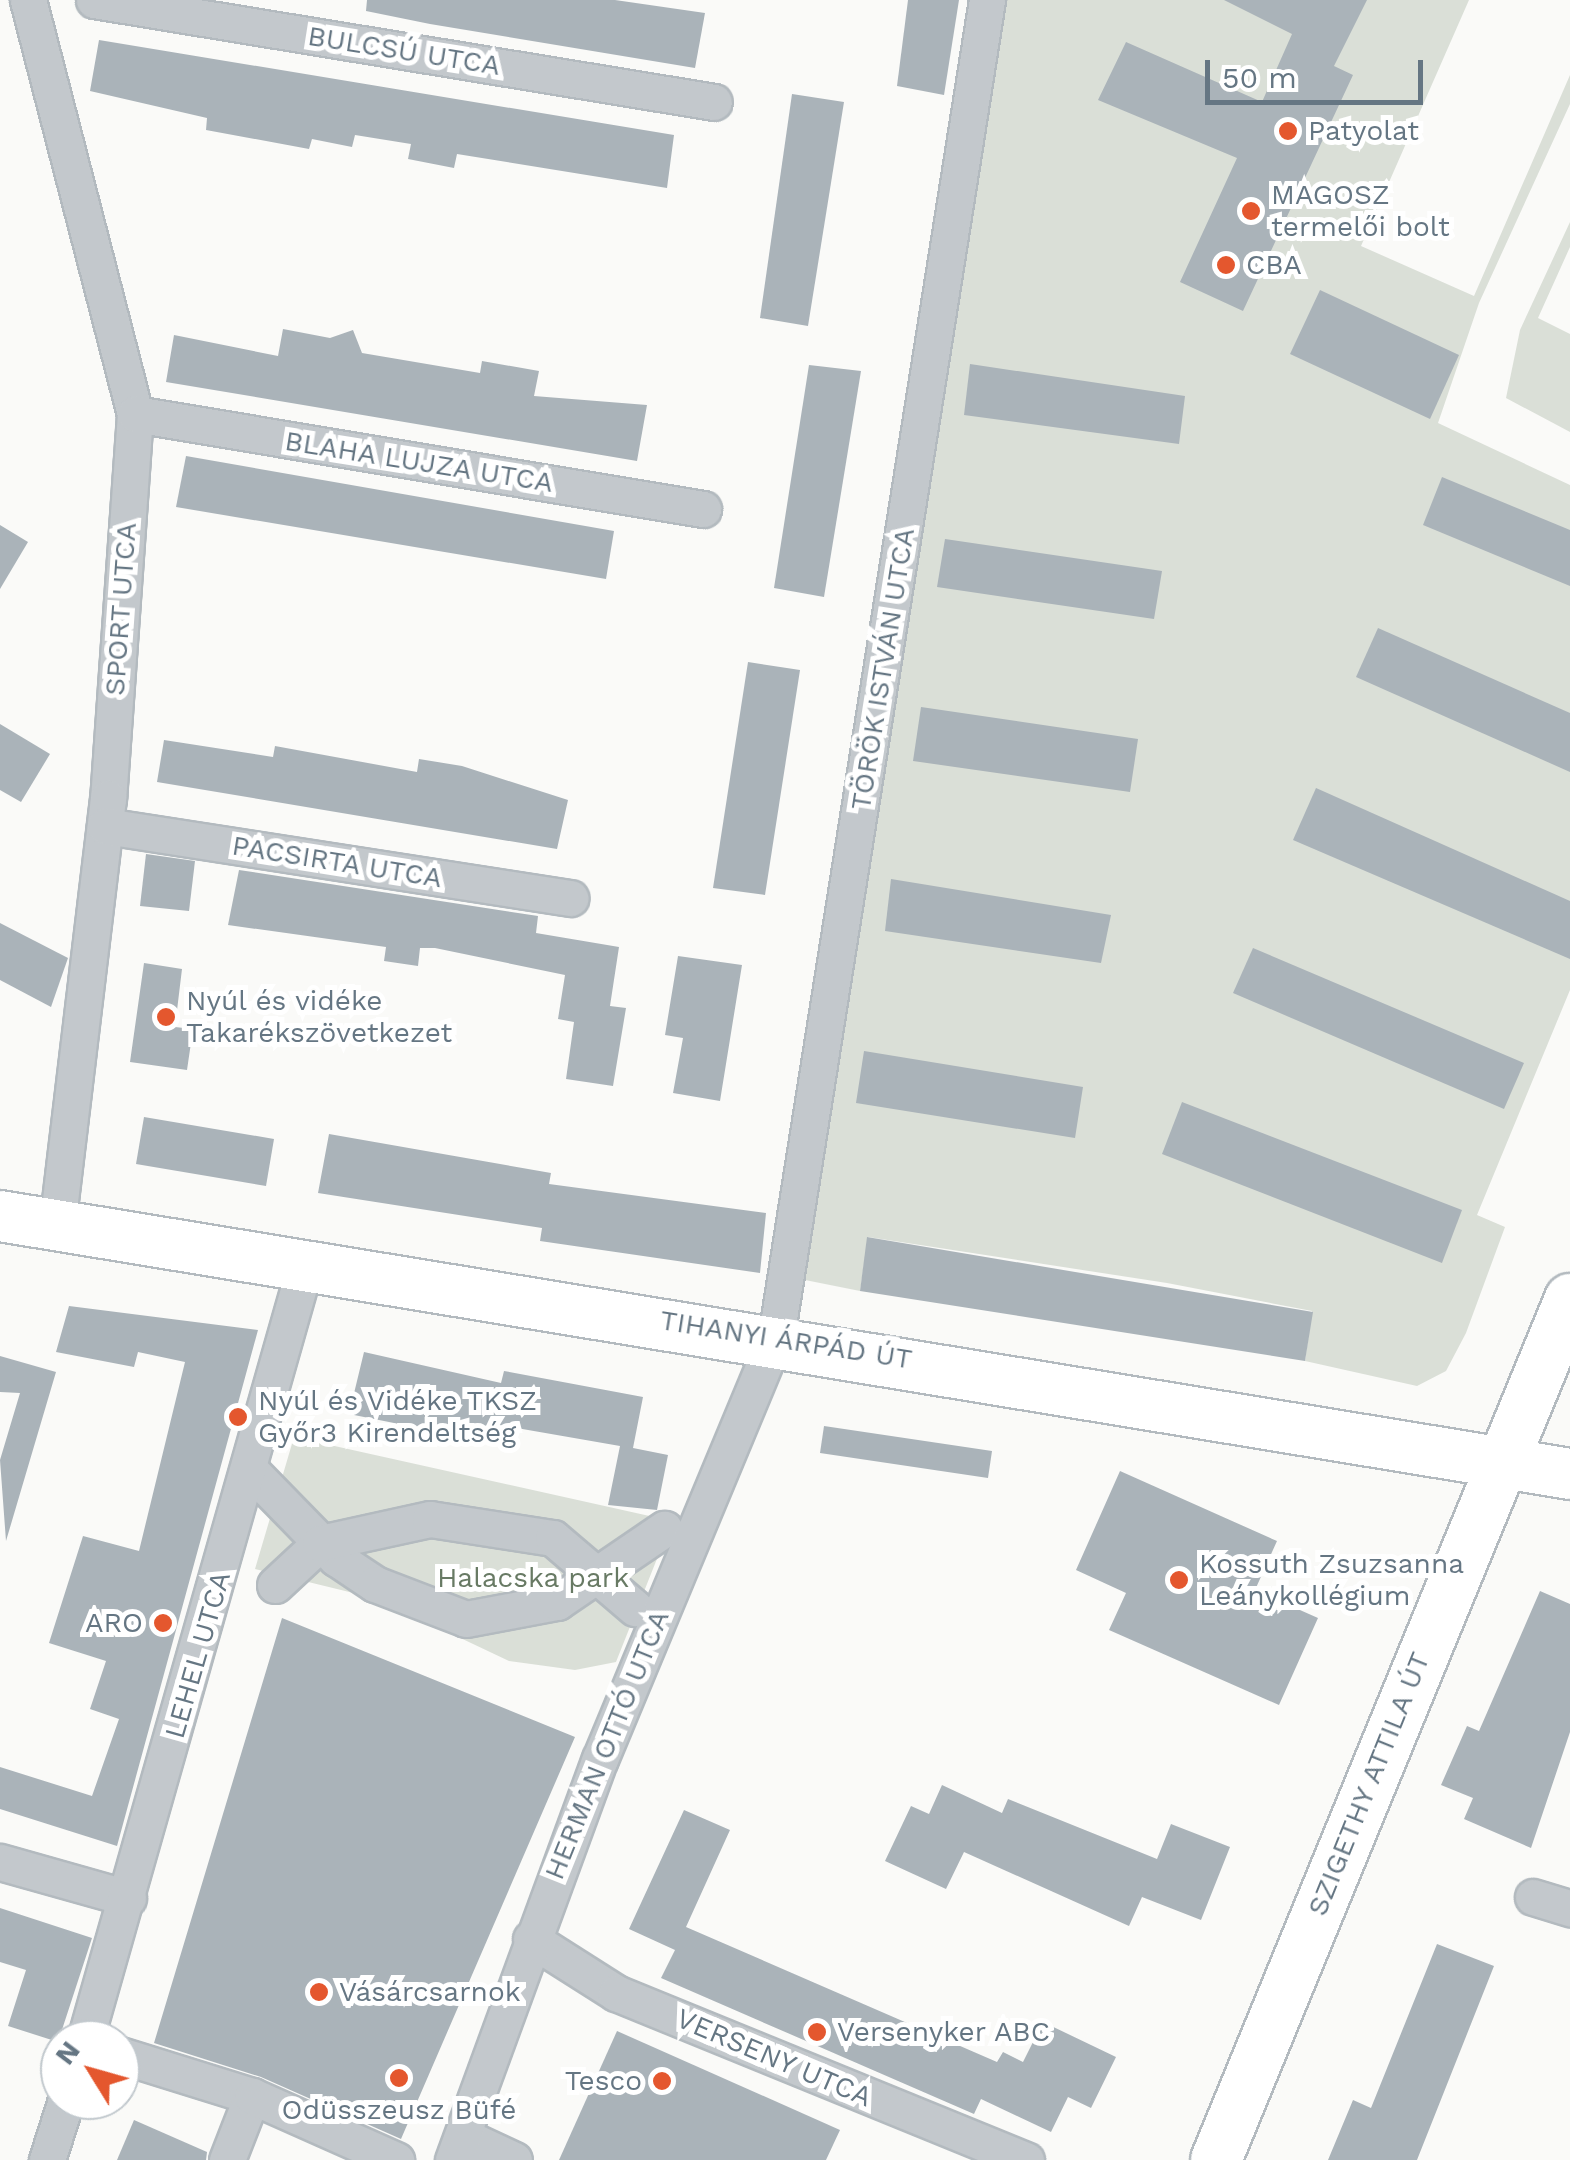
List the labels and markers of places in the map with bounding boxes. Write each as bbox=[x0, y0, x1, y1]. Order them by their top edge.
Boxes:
place label: Patyolat bbox=[1308, 114, 1419, 148]
marker: Patyolat bbox=[1277, 120, 1299, 142]
place label: MAGOSZ termelői bolt bbox=[1271, 178, 1450, 244]
marker: MAGOSZ termelői bolt bbox=[1240, 200, 1262, 222]
place label: CBA bbox=[1246, 248, 1302, 282]
marker: CBA bbox=[1215, 254, 1237, 276]
place label: Nyúl és vidéke Takarékszövetkezet bbox=[186, 984, 452, 1050]
marker: Nyúl és vidéke Takarékszövetkezet bbox=[155, 1006, 177, 1028]
place label: Nyúl és Vidéke TKSZ Győr3 Kirendeltség bbox=[258, 1384, 540, 1450]
marker: Nyúl és Vidéke TKSZ Győr3 Kirendeltség bbox=[227, 1406, 249, 1428]
place label: Kossuth Zsuzsanna Leánykollégium bbox=[1199, 1547, 1464, 1613]
marker: Kossuth Zsuzsanna Leánykollégium bbox=[1168, 1569, 1190, 1591]
place label: ARO bbox=[85, 1606, 143, 1640]
marker: ARO bbox=[152, 1612, 174, 1634]
place label: Vásárcsarnok bbox=[339, 1975, 521, 2009]
marker: Vásárcsarnok bbox=[308, 1981, 330, 2003]
place label: Versenyker ABC bbox=[837, 2015, 1052, 2049]
marker: Versenyker ABC bbox=[806, 2021, 828, 2043]
place label: Tesco bbox=[565, 2064, 642, 2098]
marker: Odüsszeusz Büfé bbox=[388, 2067, 410, 2089]
marker: Tesco bbox=[651, 2070, 673, 2092]
place label: Odüsszeusz Büfé bbox=[281, 2093, 517, 2127]

